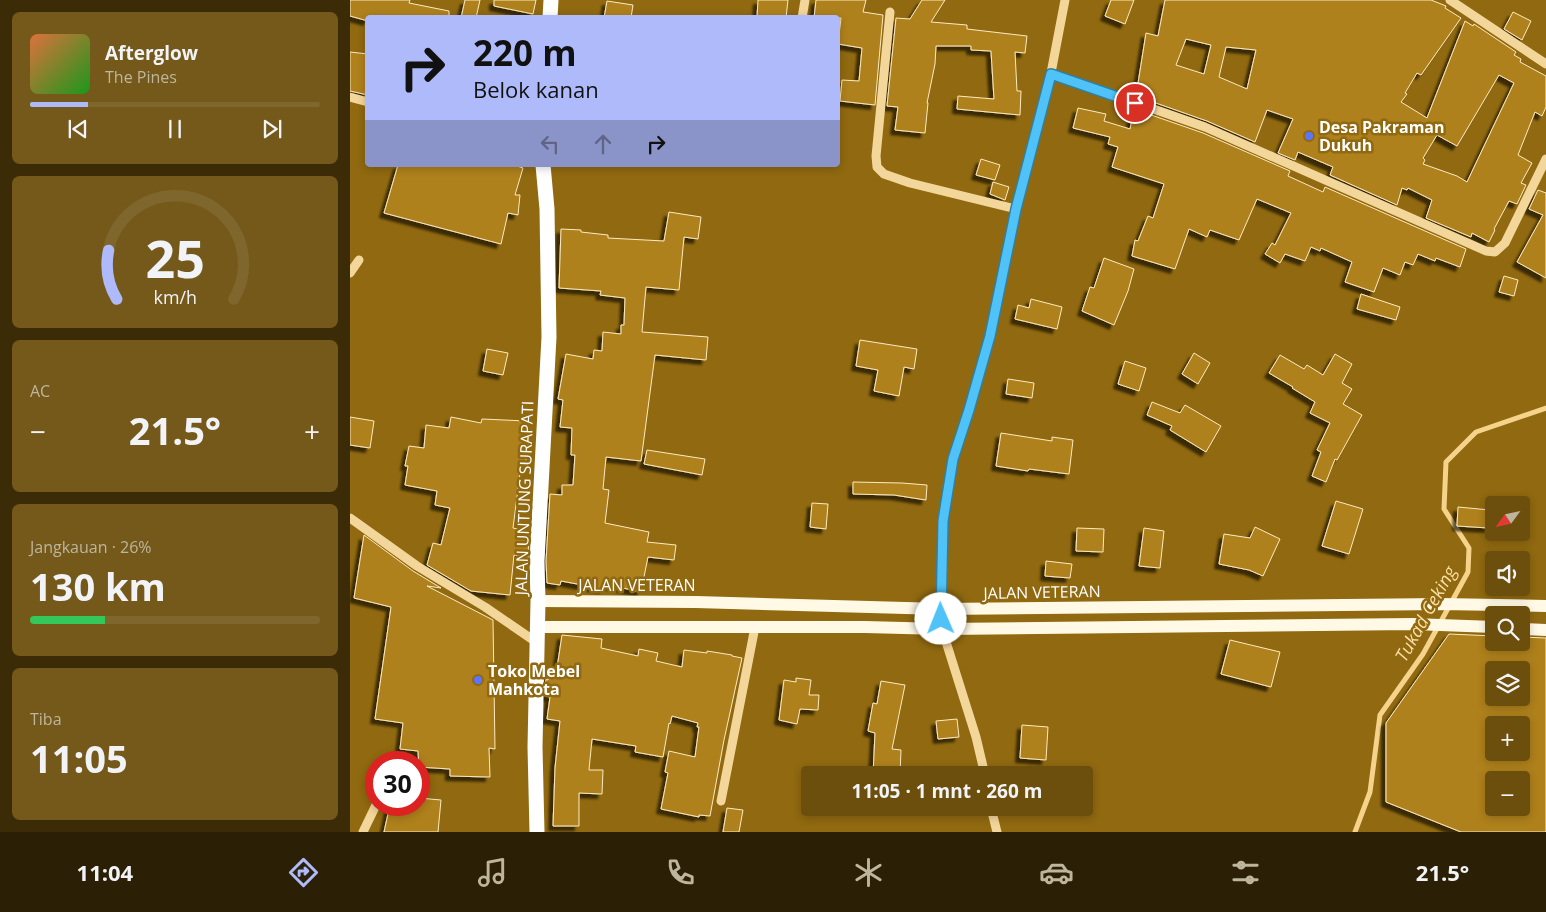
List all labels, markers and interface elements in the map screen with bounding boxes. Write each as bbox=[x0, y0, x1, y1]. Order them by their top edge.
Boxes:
text: 220 m bbox=[473, 29, 577, 76]
icon: right bbox=[390, 35, 455, 100]
text: Afterglow bbox=[105, 40, 198, 66]
text: The Pines bbox=[105, 66, 177, 88]
text: Belok kanan bbox=[473, 74, 599, 104]
pin bbox=[1114, 82, 1156, 124]
icon: arrive bbox=[1121, 89, 1149, 117]
icon: previous bbox=[64, 115, 92, 143]
icon: pause bbox=[161, 115, 189, 143]
icon: next bbox=[258, 115, 286, 143]
place label: Desa Pakraman Dukuh bbox=[1319, 116, 1445, 156]
icon: left bbox=[536, 130, 564, 158]
icon: ahead bbox=[589, 130, 617, 158]
icon: right bbox=[642, 130, 670, 158]
marker: Desa Pakraman Dukuh bbox=[1303, 130, 1315, 142]
text: 25 bbox=[145, 222, 205, 293]
text: km/h bbox=[153, 285, 197, 309]
text: AC bbox=[30, 380, 50, 402]
street label: JALAN UNTUNG SURAPATI bbox=[510, 400, 538, 598]
text: 21.5° bbox=[129, 404, 221, 456]
text: − bbox=[30, 412, 46, 450]
text: + bbox=[304, 412, 320, 450]
north arrow bbox=[1485, 496, 1530, 541]
map controls bbox=[1485, 496, 1530, 816]
text: Jangkauan · 26% bbox=[30, 536, 152, 558]
button: sound bbox=[1485, 551, 1530, 596]
text: 130 km bbox=[30, 560, 166, 612]
water label: Tukad Ceking bbox=[1389, 561, 1462, 666]
street label: JALAN VETERAN bbox=[576, 574, 696, 596]
street label: JALAN VETERAN bbox=[981, 580, 1101, 604]
position arrow bbox=[914, 592, 966, 644]
button: search bbox=[1485, 606, 1530, 651]
place label: Toko Mebel Mahkota bbox=[488, 660, 580, 700]
button: layers bbox=[1485, 661, 1530, 706]
marker: Toko Mebel Mahkota bbox=[472, 674, 484, 686]
text: Tiba bbox=[30, 708, 62, 730]
button: + bbox=[1485, 716, 1530, 761]
text: 11:05 bbox=[30, 732, 128, 784]
speed limit sign: 30 bbox=[365, 751, 430, 816]
button: − bbox=[1485, 771, 1530, 816]
text: 11:05 · 1 mnt · 260 m bbox=[852, 778, 1042, 804]
icon: directions bbox=[286, 855, 321, 890]
icon: music bbox=[475, 855, 510, 890]
icon: phone bbox=[663, 855, 698, 890]
icon: climate bbox=[851, 855, 886, 890]
icon: car bbox=[1039, 855, 1074, 890]
icon: filters bbox=[1228, 855, 1263, 890]
text: 11:04 bbox=[77, 857, 133, 887]
text: 21.5° bbox=[1416, 857, 1469, 887]

